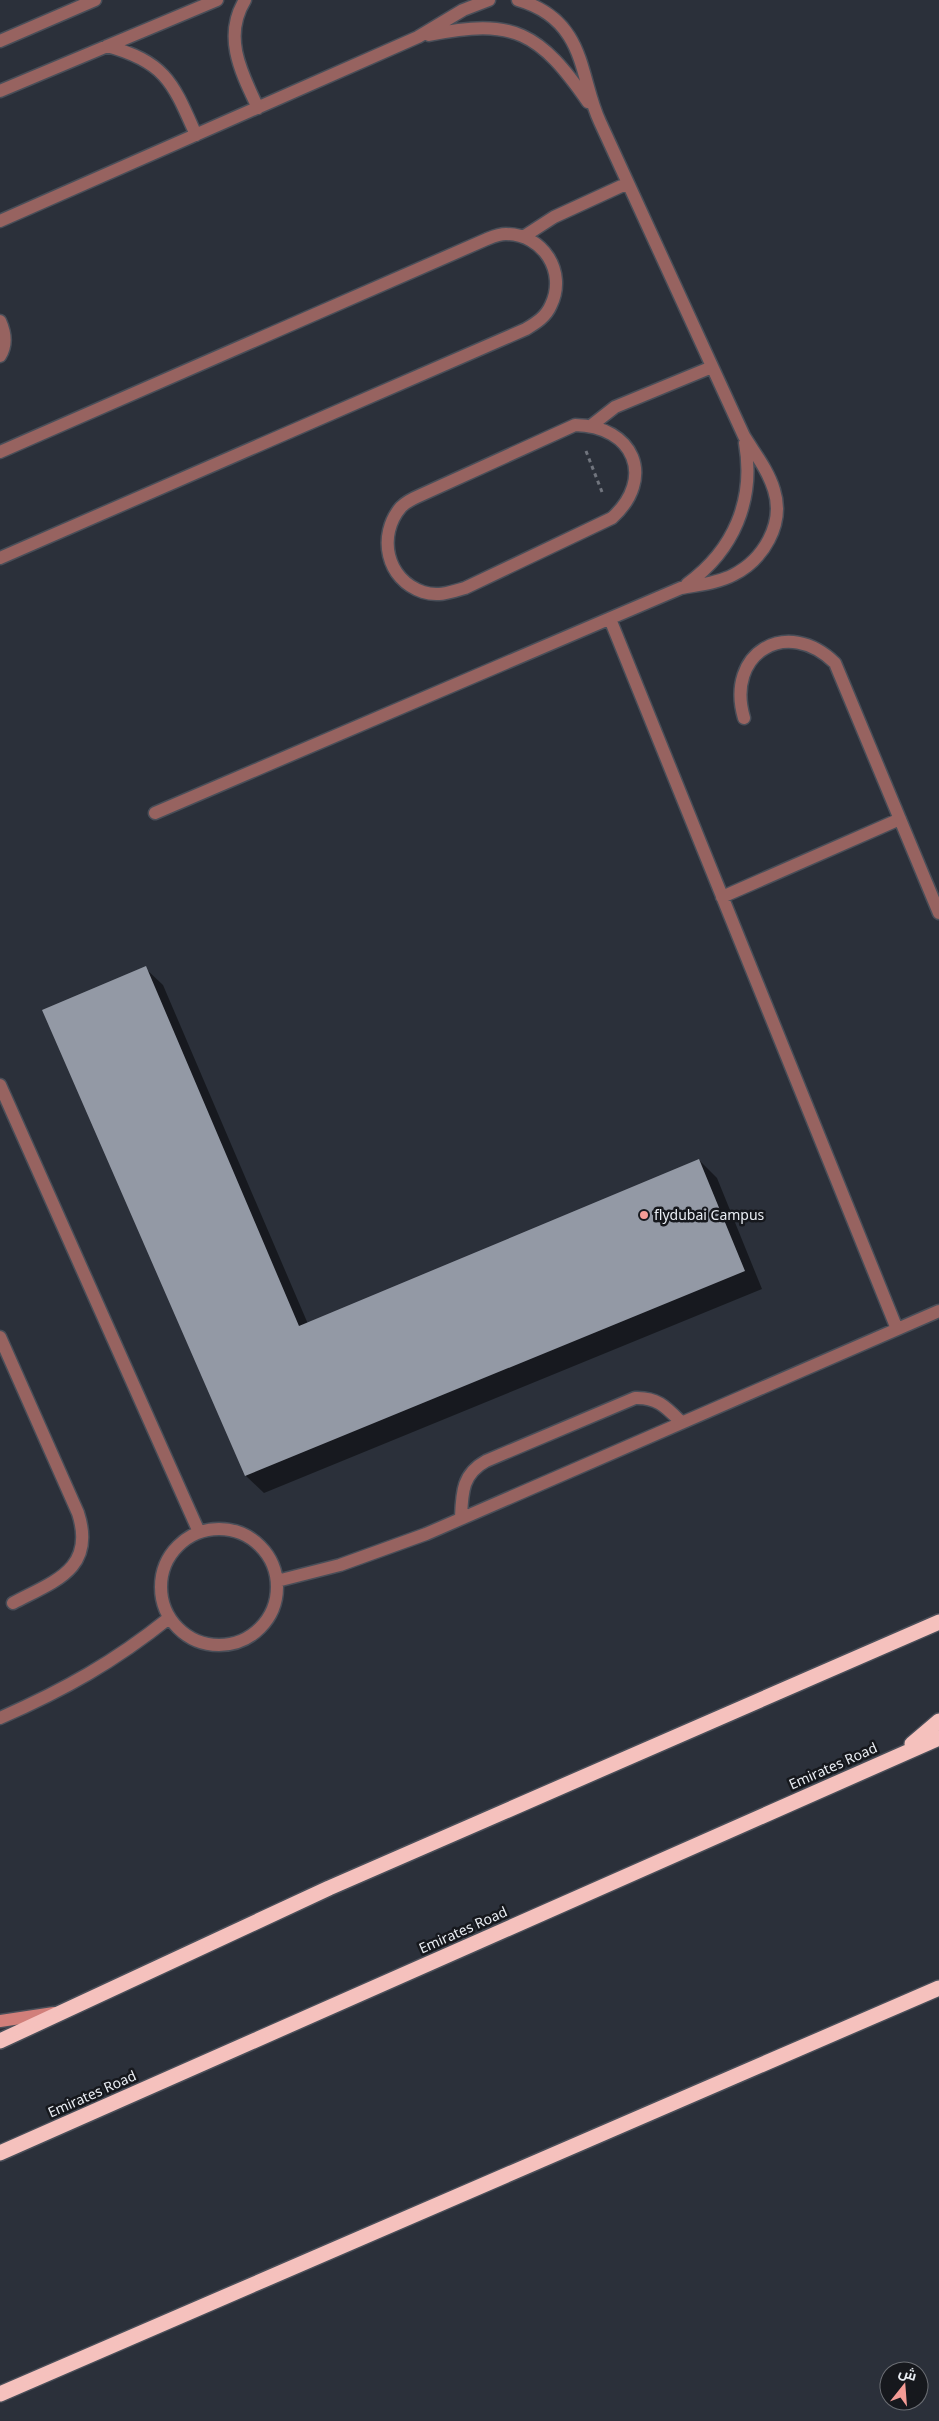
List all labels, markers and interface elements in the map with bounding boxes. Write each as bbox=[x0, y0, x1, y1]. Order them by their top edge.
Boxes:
place label: flydubai Campus bbox=[654, 1205, 765, 1224]
marker: flydubai Campus bbox=[638, 1209, 650, 1221]
street label: Emirates Road bbox=[786, 1738, 880, 1793]
street label: Emirates Road bbox=[416, 1902, 510, 1957]
street label: Emirates Road bbox=[45, 2066, 139, 2121]
north arrow bbox=[879, 2361, 929, 2411]
text: ش bbox=[897, 2361, 919, 2385]

